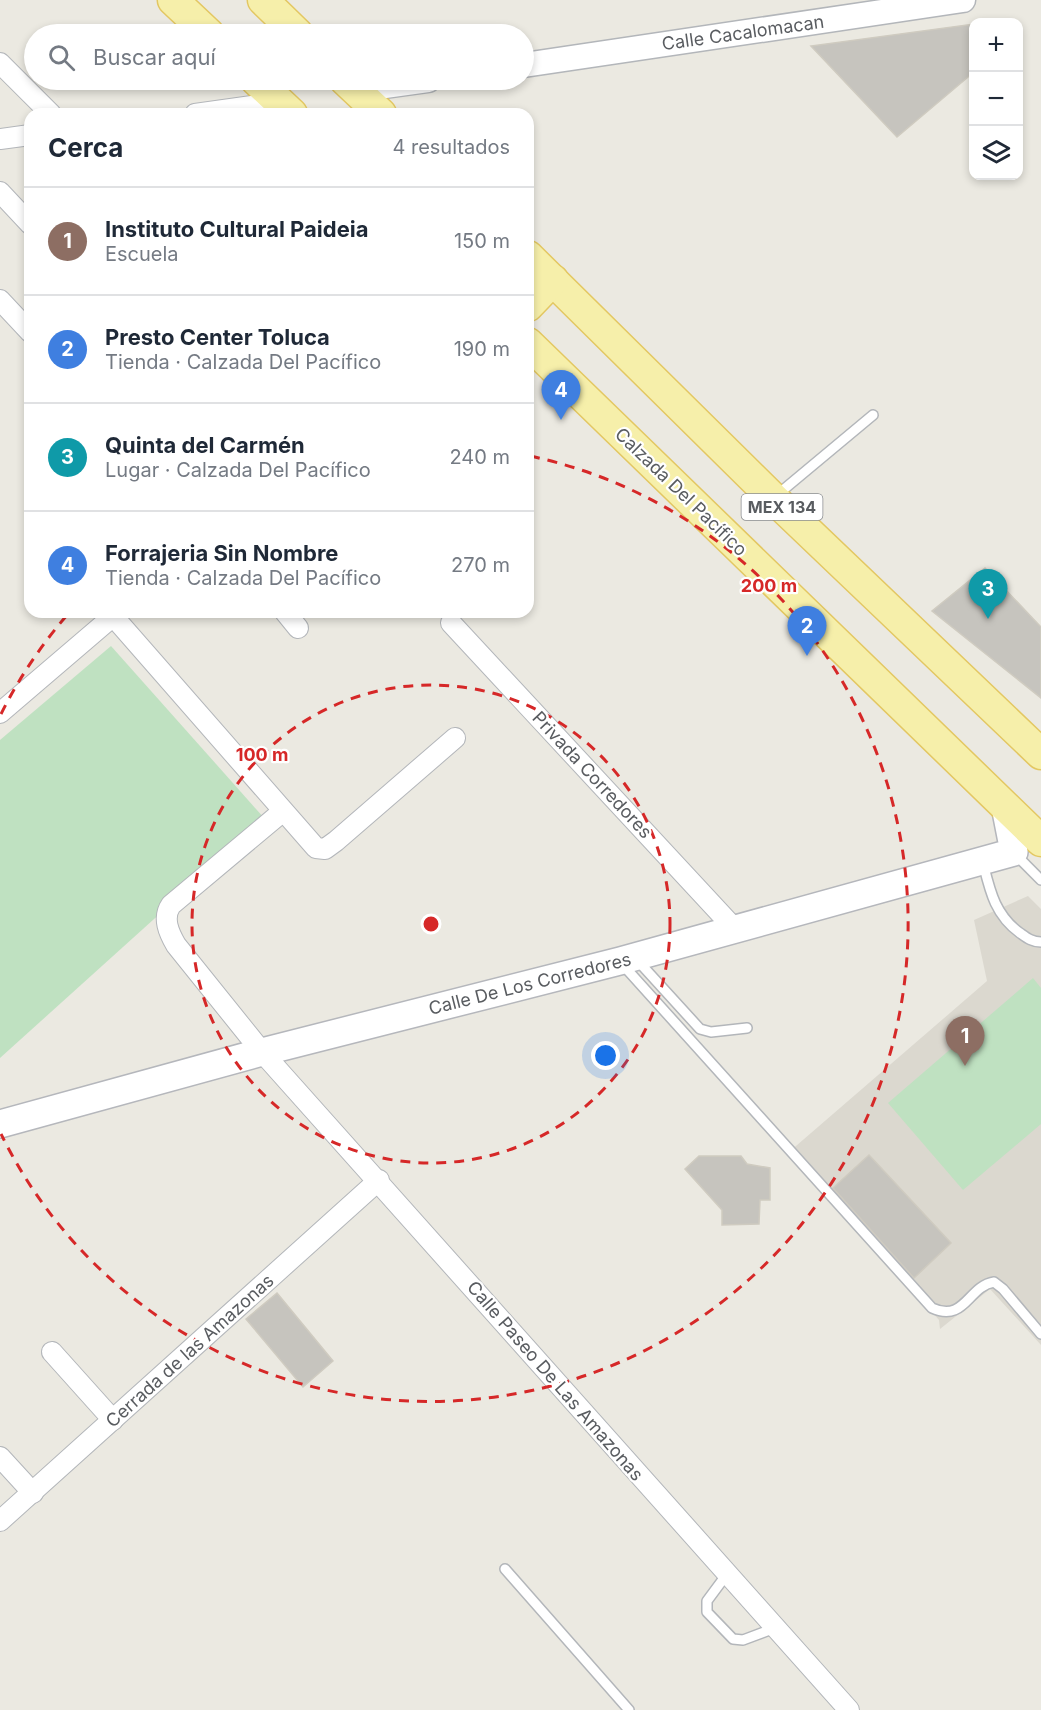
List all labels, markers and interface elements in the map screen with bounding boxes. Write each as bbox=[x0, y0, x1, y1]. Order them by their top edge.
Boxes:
street label: Calle Cacalomacan bbox=[660, 11, 825, 54]
map controls bbox=[969, 18, 1023, 180]
button: + bbox=[969, 18, 1023, 72]
search box bbox=[24, 24, 534, 90]
icon: search bbox=[45, 41, 78, 74]
text: Buscar aquí bbox=[93, 44, 216, 70]
button: − bbox=[969, 72, 1023, 126]
button: layers bbox=[969, 126, 1023, 180]
text: Cerca bbox=[48, 132, 123, 163]
text: 4 resultados bbox=[392, 135, 510, 159]
text: Instituto Cultural Paideia bbox=[105, 216, 369, 242]
text: 1 bbox=[63, 229, 72, 253]
text: 150 m bbox=[454, 229, 510, 253]
text: Escuela bbox=[105, 242, 179, 266]
text: Presto Center Toluca bbox=[105, 324, 330, 350]
text: 2 bbox=[61, 337, 74, 361]
text: 190 m bbox=[454, 337, 510, 361]
text: Tienda · Calzada Del Pacífico bbox=[105, 350, 381, 374]
pin: 4 bbox=[542, 370, 580, 420]
street label: Calzada Del Pacífico bbox=[611, 423, 752, 560]
text: Quinta del Carmén bbox=[105, 432, 305, 458]
text: 3 bbox=[61, 445, 74, 469]
text: 240 m bbox=[449, 445, 510, 469]
text: Lugar · Calzada Del Pacífico bbox=[105, 458, 371, 482]
road number: MEX 134 bbox=[742, 494, 822, 520]
text: Forrajeria Sin Nombre bbox=[105, 540, 338, 566]
text: 4 bbox=[61, 553, 74, 577]
text: 270 m bbox=[451, 553, 510, 577]
text: Tienda · Calzada Del Pacífico bbox=[105, 566, 381, 590]
pin: 3 bbox=[968, 570, 1008, 619]
text: 200 m bbox=[741, 575, 797, 596]
pin: 2 bbox=[788, 606, 826, 656]
street label: Privada Corredores bbox=[528, 707, 656, 842]
text: 100 m bbox=[236, 744, 288, 765]
centre of rings bbox=[421, 914, 441, 934]
street label: Calle De Los Corredores bbox=[426, 948, 633, 1019]
pin: 1 bbox=[946, 1016, 984, 1066]
your location bbox=[591, 1041, 620, 1070]
street label: Cerrada de las Amazonas bbox=[101, 1270, 278, 1431]
street label: Calle Paseo De Las Amazonas bbox=[463, 1277, 648, 1485]

